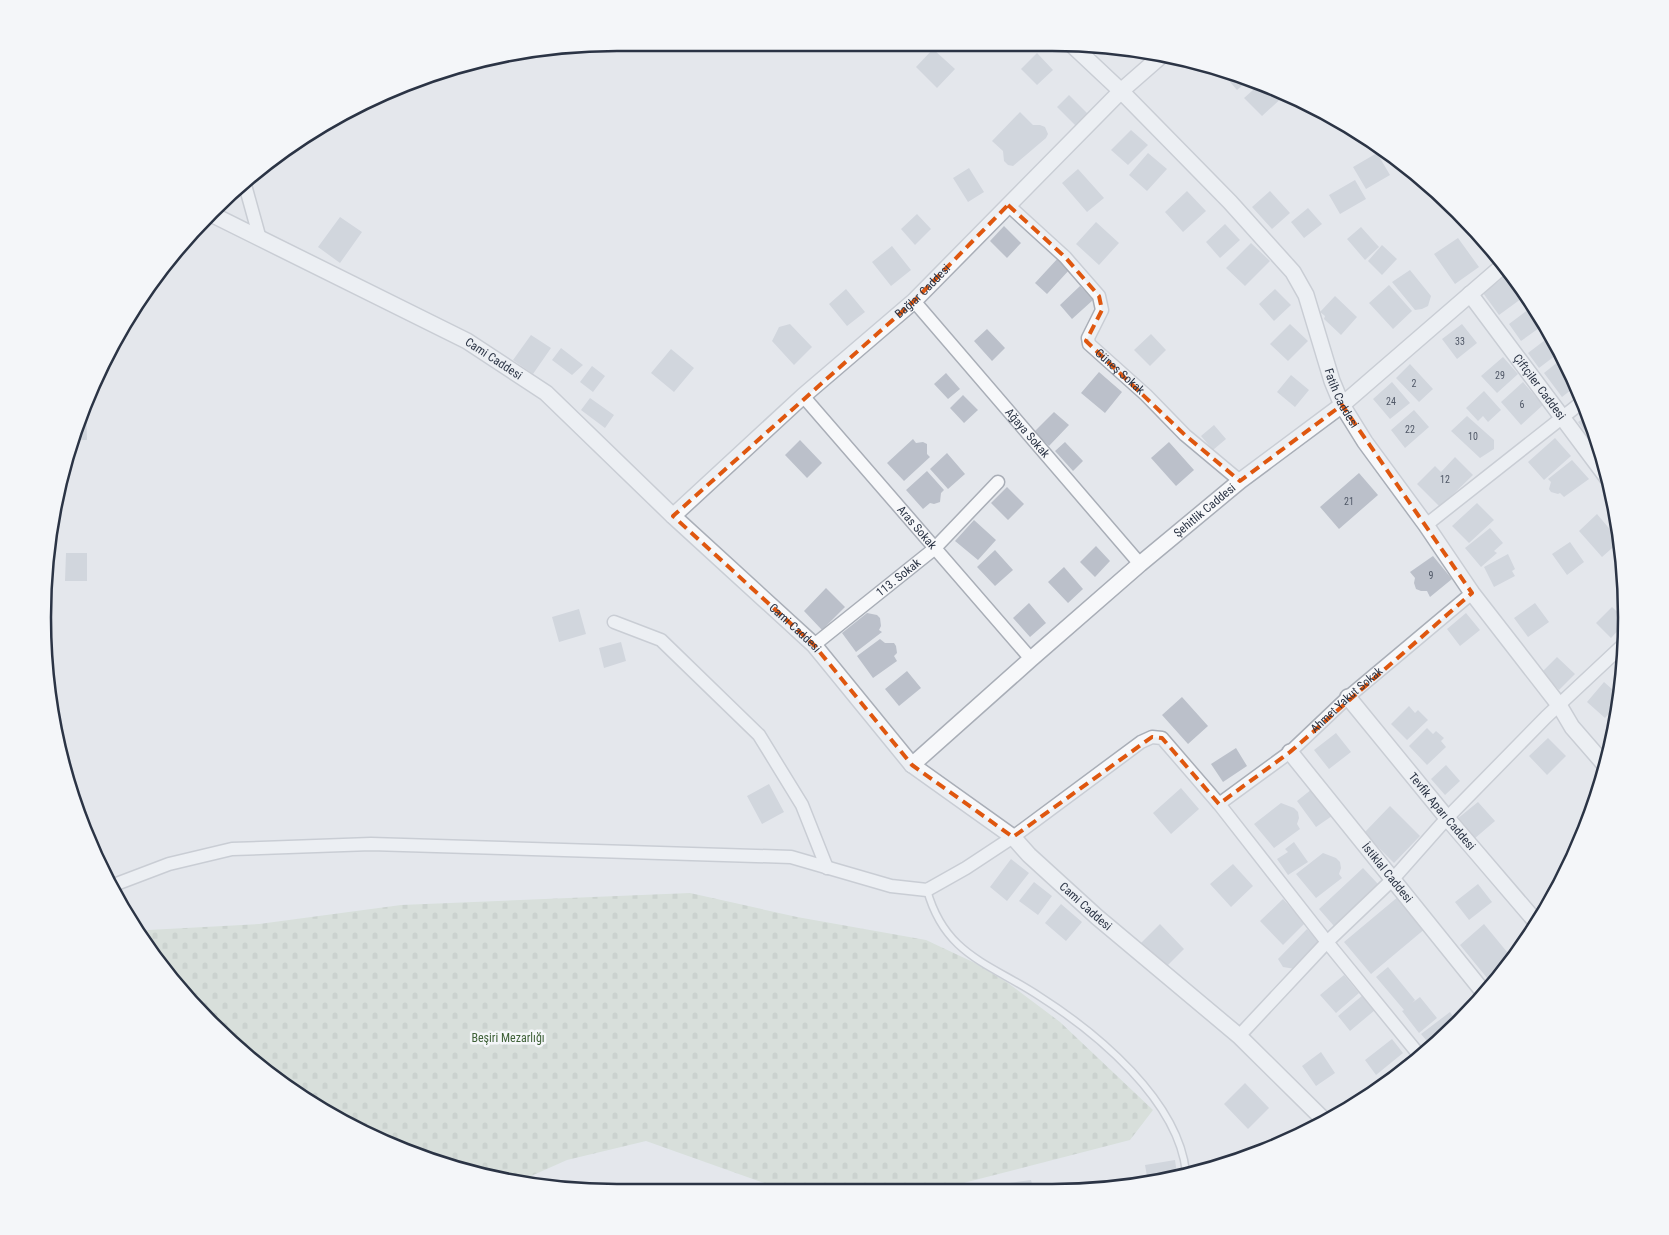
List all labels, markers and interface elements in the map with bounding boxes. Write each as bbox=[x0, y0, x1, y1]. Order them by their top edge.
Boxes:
street label: Bağlar Caddesi bbox=[892, 261, 953, 321]
street label: Cami Caddesi bbox=[463, 335, 525, 382]
house number: 33 bbox=[1455, 336, 1465, 347]
street label: Güneş Sokak bbox=[1092, 346, 1148, 398]
street label: Çiftçiler Caddesi bbox=[1510, 351, 1569, 423]
street label: Fatih Caddesi bbox=[1322, 367, 1361, 430]
house number: 29 bbox=[1495, 370, 1505, 381]
house number: 2 bbox=[1412, 378, 1417, 389]
house number: 24 bbox=[1386, 396, 1396, 407]
house number: 6 bbox=[1520, 399, 1525, 410]
street label: Ağaya Sokak bbox=[1002, 405, 1053, 461]
house number: 22 bbox=[1405, 424, 1415, 435]
house number: 10 bbox=[1468, 431, 1478, 442]
house number: 12 bbox=[1440, 474, 1450, 485]
street label: Şehitlik Caddesi bbox=[1171, 481, 1238, 540]
house number: 21 bbox=[1344, 496, 1354, 507]
street label: Aras Sokak bbox=[894, 503, 940, 553]
street label: 113. Sokak bbox=[873, 555, 924, 599]
house number: 9 bbox=[1429, 570, 1434, 581]
street label: Cami Caddesi bbox=[766, 601, 824, 655]
street label: Ahmet Yakut Sokak bbox=[1308, 664, 1386, 736]
street label: Tevfik Aparı Caddesi bbox=[1406, 770, 1478, 853]
street label: İstiklal Caddesi bbox=[1359, 839, 1415, 905]
street label: Cami Caddesi bbox=[1057, 879, 1115, 933]
park label: Beşiri Mezarlığı bbox=[471, 1031, 545, 1045]

